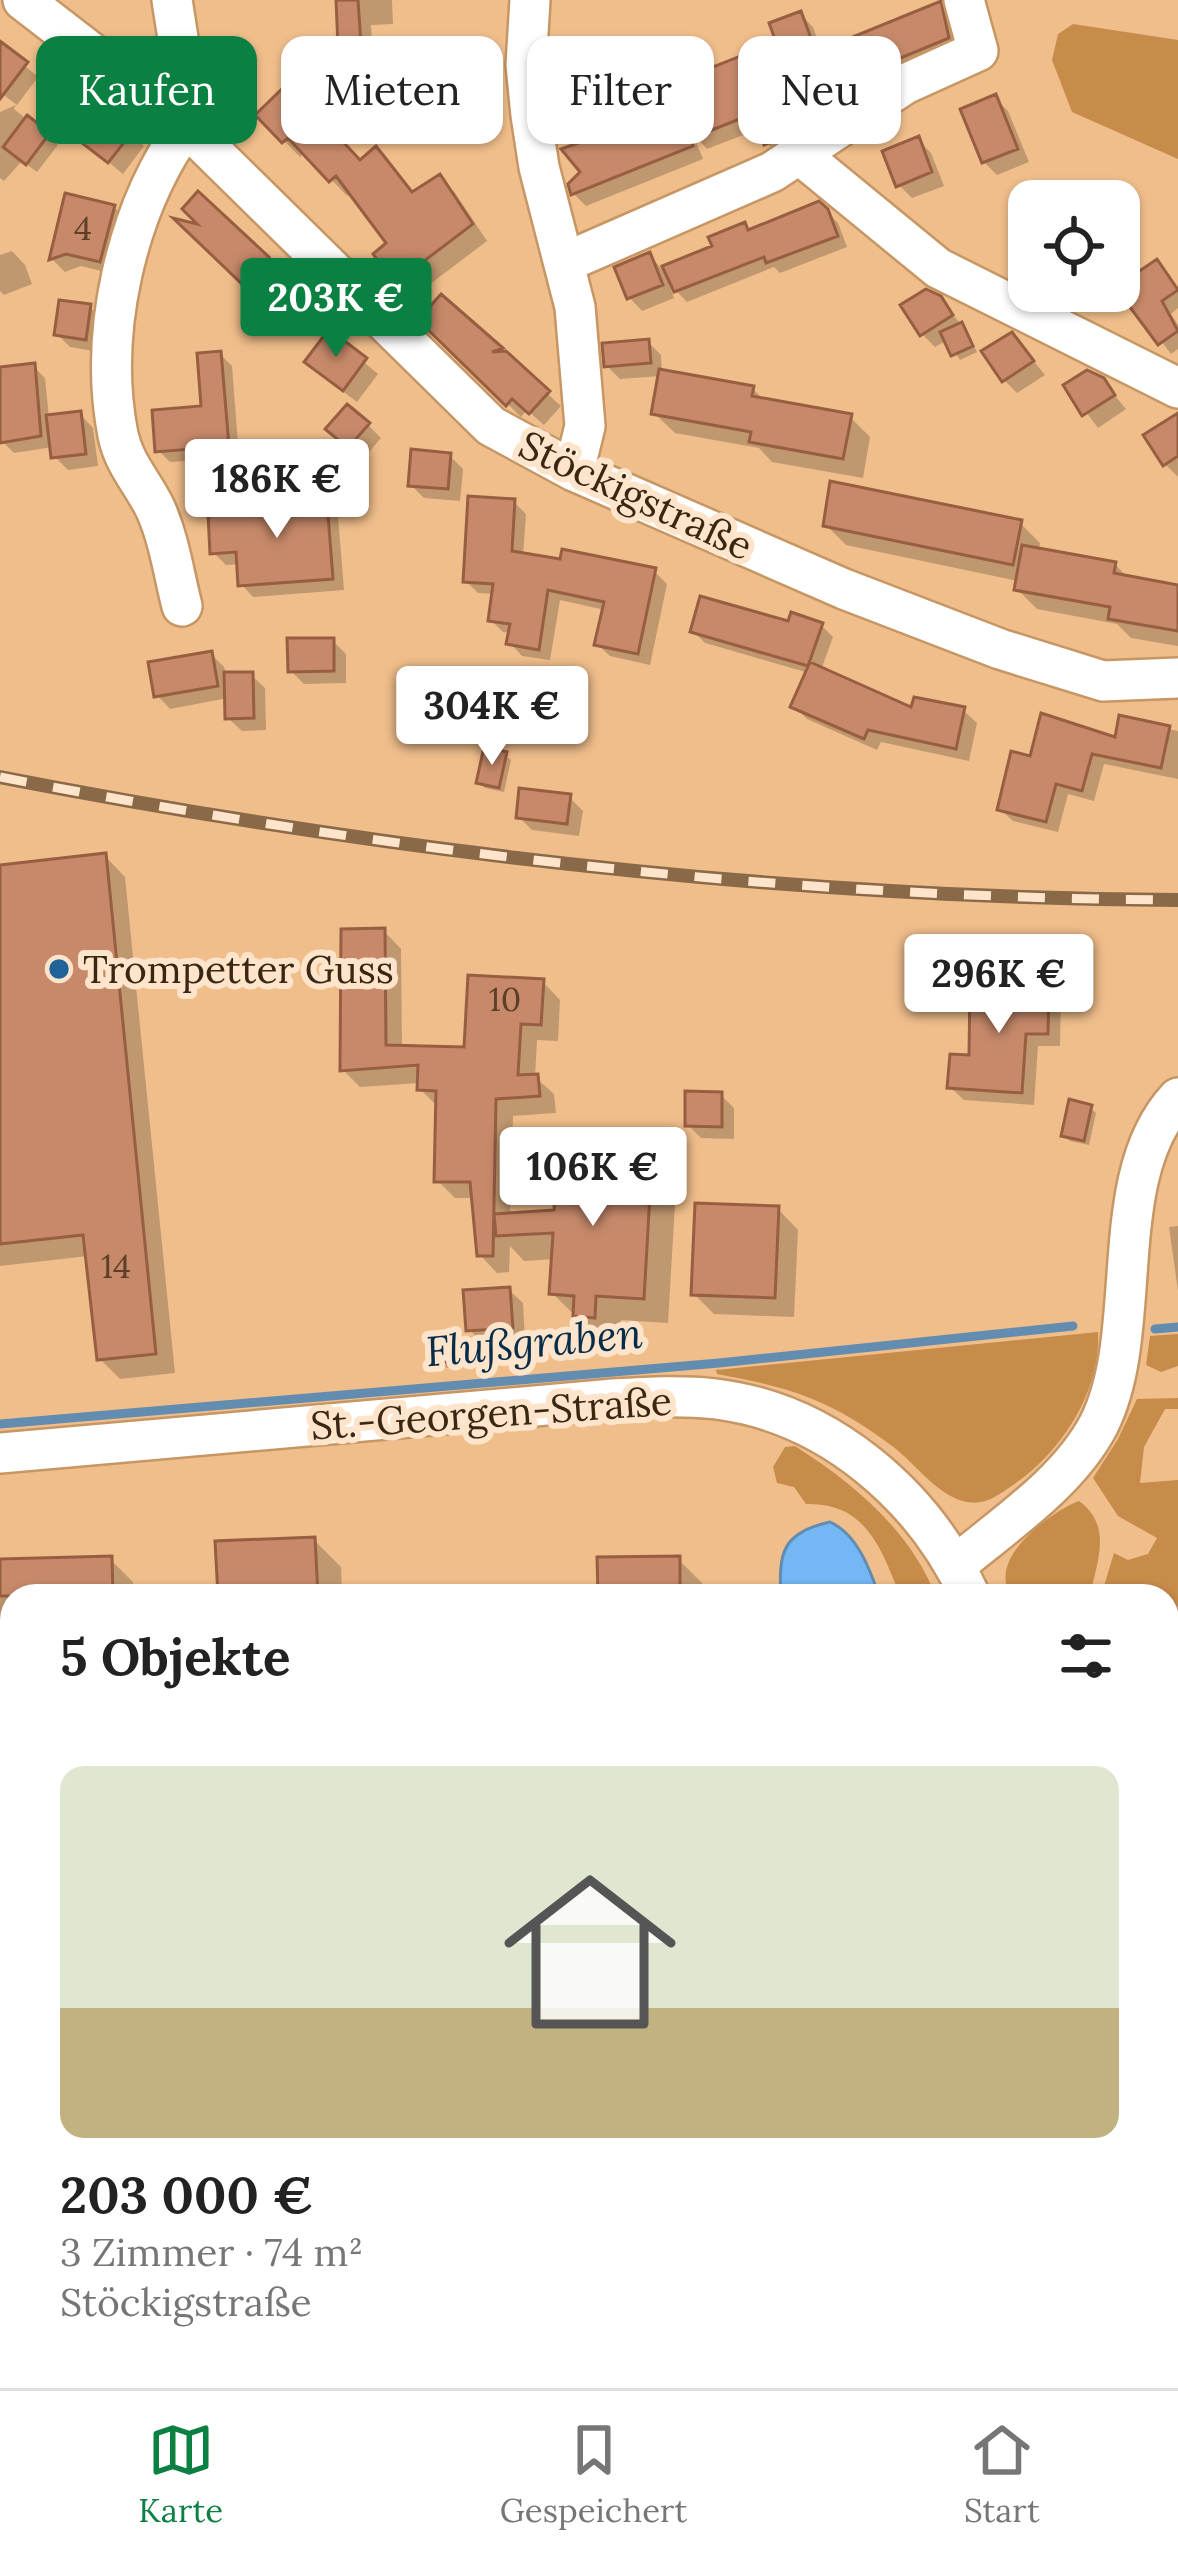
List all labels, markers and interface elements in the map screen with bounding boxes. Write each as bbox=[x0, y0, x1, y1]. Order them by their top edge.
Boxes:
chip: Kaufen bbox=[36, 36, 257, 144]
chip: Mieten bbox=[281, 36, 503, 144]
chip: Filter bbox=[527, 36, 714, 144]
chip: Neu bbox=[738, 36, 901, 144]
map controls bbox=[1008, 180, 1140, 312]
button: locate bbox=[1008, 180, 1140, 312]
house number: 4 bbox=[74, 207, 92, 249]
pin: 203K € bbox=[238, 258, 434, 360]
text: 203K € bbox=[267, 272, 405, 322]
street label: Stöckigstraße bbox=[511, 419, 761, 571]
pin: 186K € bbox=[179, 439, 375, 541]
text: 186K € bbox=[212, 453, 342, 503]
pin: 304K € bbox=[394, 666, 590, 768]
text: 304K € bbox=[423, 680, 561, 730]
pin: 296K € bbox=[901, 934, 1097, 1036]
place label: Trompetter Guss bbox=[83, 944, 394, 994]
text: 296K € bbox=[931, 948, 1067, 998]
marker: Trompetter Guss bbox=[46, 956, 72, 982]
house number: 10 bbox=[489, 978, 521, 1020]
pin: 106K € bbox=[495, 1127, 691, 1229]
text: 106K € bbox=[527, 1141, 659, 1191]
house number: 14 bbox=[101, 1245, 131, 1287]
water label: Flußgraben bbox=[423, 1306, 645, 1378]
street label: St.-Georgen-Straße bbox=[309, 1375, 673, 1451]
icon: filters bbox=[1053, 1623, 1119, 1689]
text: 5 Objekte bbox=[60, 1624, 290, 1689]
icon: home bbox=[482, 1844, 698, 2060]
text: 203 000 € bbox=[60, 2162, 314, 2227]
text: 3 Zimmer · 74 m² bbox=[60, 2227, 363, 2277]
text: Stöckigstraße bbox=[60, 2277, 312, 2327]
tab: Karte bbox=[138, 2417, 223, 2531]
tab: Gespeichert bbox=[500, 2417, 687, 2531]
tab: Start bbox=[964, 2417, 1040, 2531]

